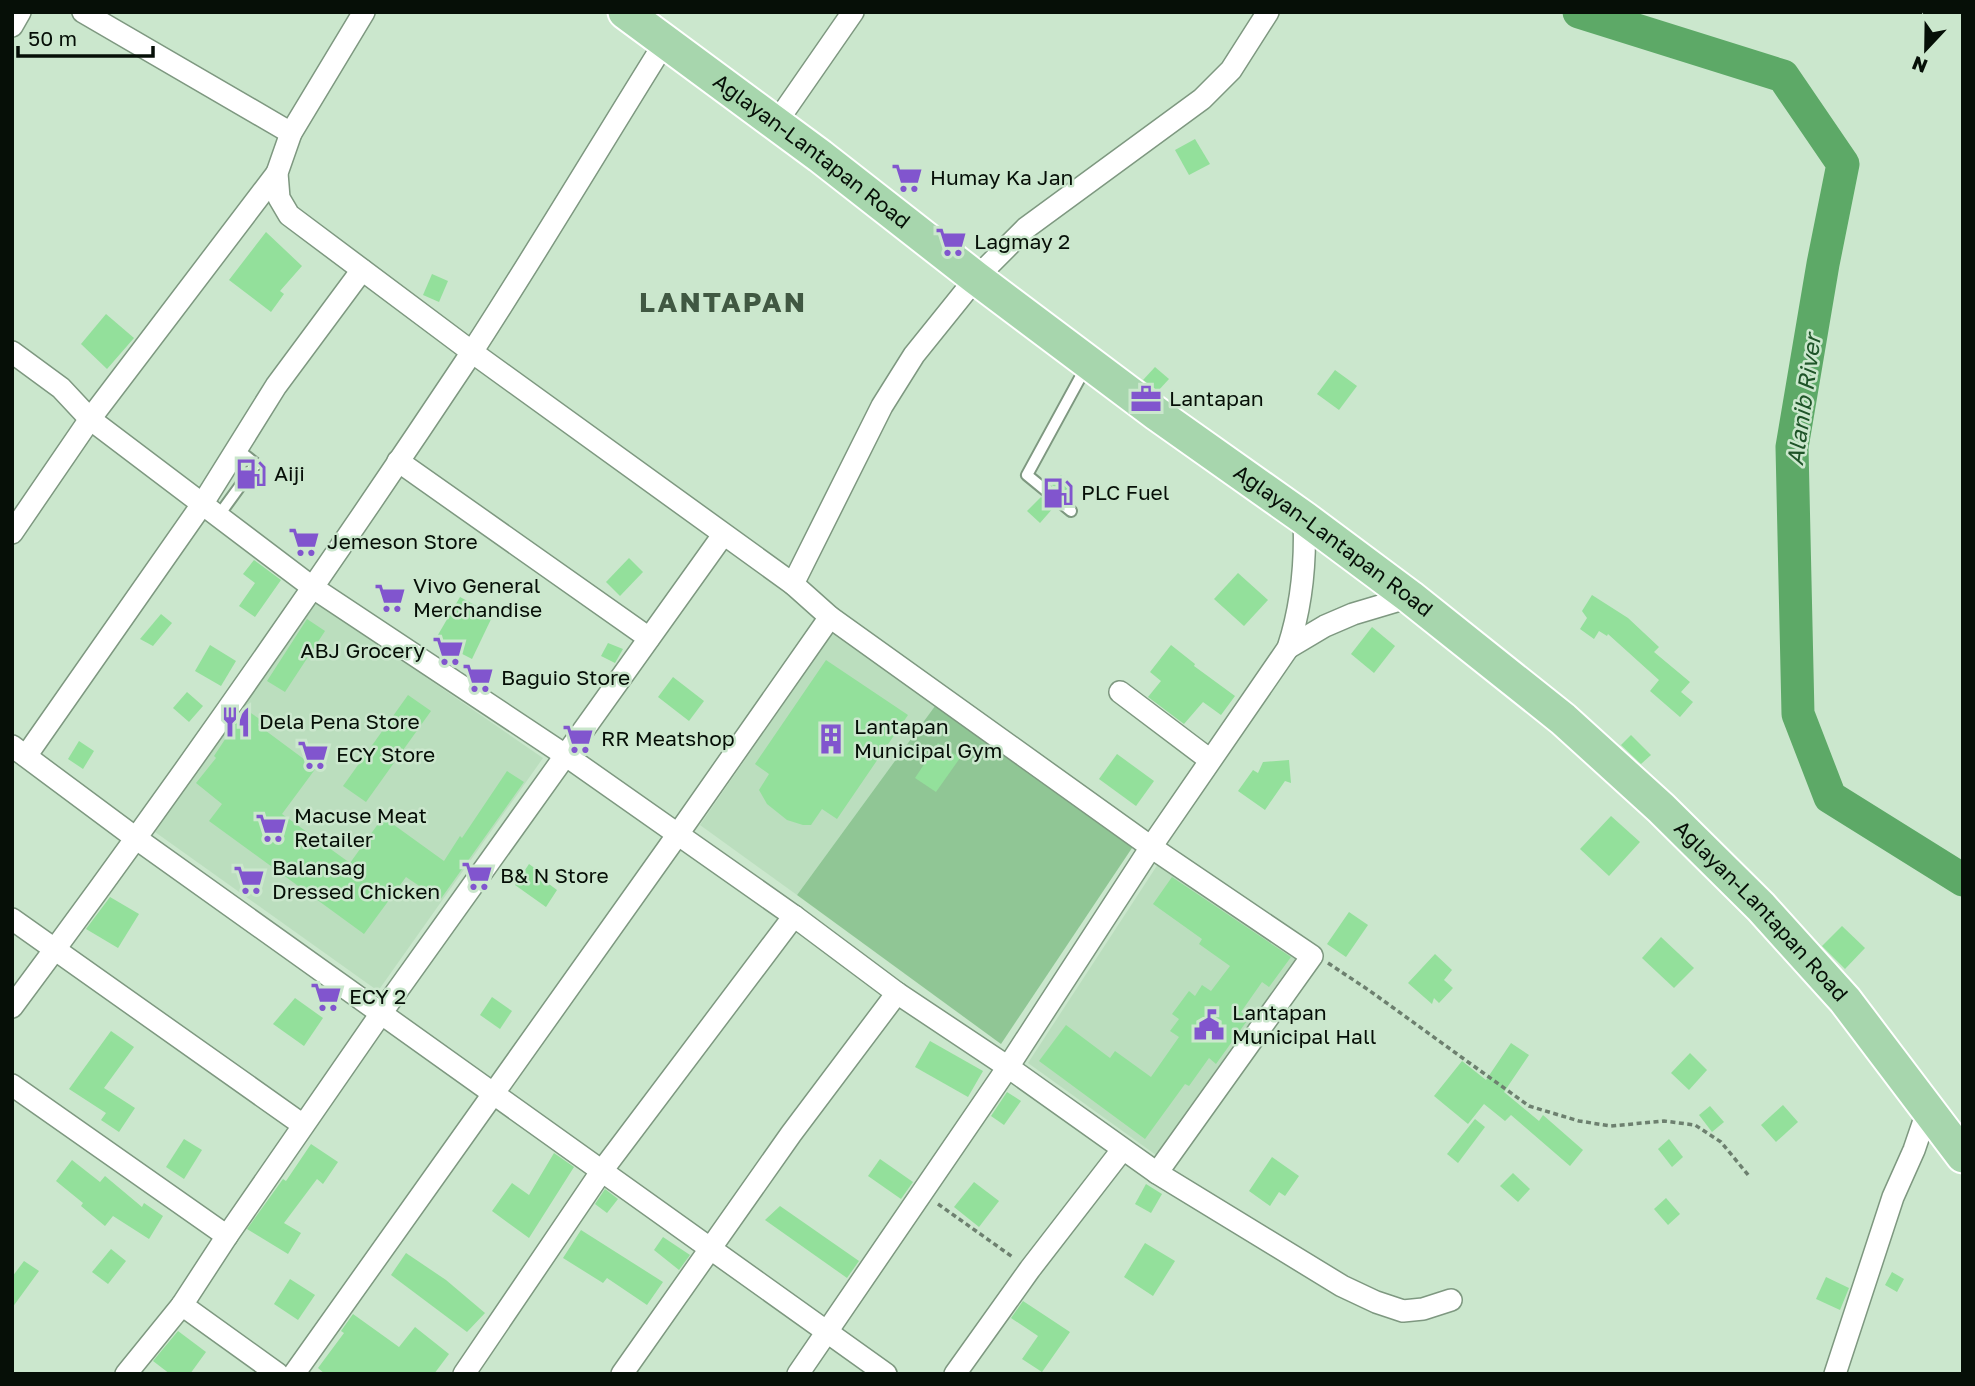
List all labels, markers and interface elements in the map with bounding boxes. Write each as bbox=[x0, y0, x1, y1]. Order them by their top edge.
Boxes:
scale bar bbox=[18, 14, 152, 58]
north arrow bbox=[1891, 14, 1961, 84]
text: 50 m bbox=[28, 25, 77, 51]
text: N bbox=[1908, 52, 1930, 79]
street label: Aglayan-Lantapan Road bbox=[709, 68, 916, 234]
supermarket icon: Humay Ka Jan bbox=[890, 161, 924, 195]
place label: Humay Ka Jan bbox=[930, 164, 1074, 190]
supermarket icon: Lagmay 2 bbox=[934, 225, 968, 259]
place label: Lagmay 2 bbox=[974, 228, 1070, 254]
district label: LANTAPAN bbox=[639, 285, 807, 318]
water label: Alanib River bbox=[1780, 330, 1826, 467]
office icon: Lantapan bbox=[1129, 382, 1163, 416]
place label: Lantapan bbox=[1169, 385, 1264, 411]
fuel station icon: Aiji bbox=[234, 457, 268, 491]
street label: Aglayan-Lantapan Road bbox=[1229, 459, 1438, 622]
place label: Aiji bbox=[274, 460, 305, 486]
fuel station icon: PLC Fuel bbox=[1041, 476, 1075, 510]
place label: PLC Fuel bbox=[1081, 479, 1170, 505]
supermarket icon: Jemeson Store bbox=[287, 525, 321, 559]
place label: Jemeson Store bbox=[327, 528, 478, 554]
place label: Vivo General Merchandise bbox=[413, 572, 542, 622]
supermarket icon: Vivo General Merchandise bbox=[373, 581, 407, 615]
supermarket icon: ABJ Grocery bbox=[431, 634, 465, 668]
place label: ABJ Grocery bbox=[300, 637, 425, 663]
supermarket icon: Baguio Store bbox=[461, 661, 495, 695]
place label: Baguio Store bbox=[501, 664, 630, 690]
restaurant icon: Dela Pena Store bbox=[219, 705, 253, 739]
place label: Dela Pena Store bbox=[259, 708, 420, 734]
place label: Lantapan Municipal Gym bbox=[854, 713, 1002, 763]
supermarket icon: RR Meatshop bbox=[561, 722, 595, 756]
building icon: Lantapan Municipal Gym bbox=[814, 722, 848, 756]
place label: RR Meatshop bbox=[601, 725, 735, 751]
supermarket icon: ECY Store bbox=[296, 738, 330, 772]
place label: ECY Store bbox=[336, 741, 435, 767]
place label: Macuse Meat Retailer bbox=[294, 802, 427, 852]
supermarket icon: Macuse Meat Retailer bbox=[254, 811, 288, 845]
street label: Aglayan-Lantapan Road bbox=[1669, 815, 1854, 1007]
place label: Balansag Dressed Chicken bbox=[272, 854, 440, 904]
supermarket icon: B& N Store bbox=[460, 859, 494, 893]
place label: B& N Store bbox=[500, 862, 609, 888]
supermarket icon: Balansag Dressed Chicken bbox=[232, 863, 266, 897]
supermarket icon: ECY 2 bbox=[309, 980, 343, 1014]
place label: ECY 2 bbox=[349, 983, 406, 1009]
place label: Lantapan Municipal Hall bbox=[1232, 999, 1376, 1049]
public building icon: Lantapan Municipal Hall bbox=[1192, 1008, 1226, 1042]

